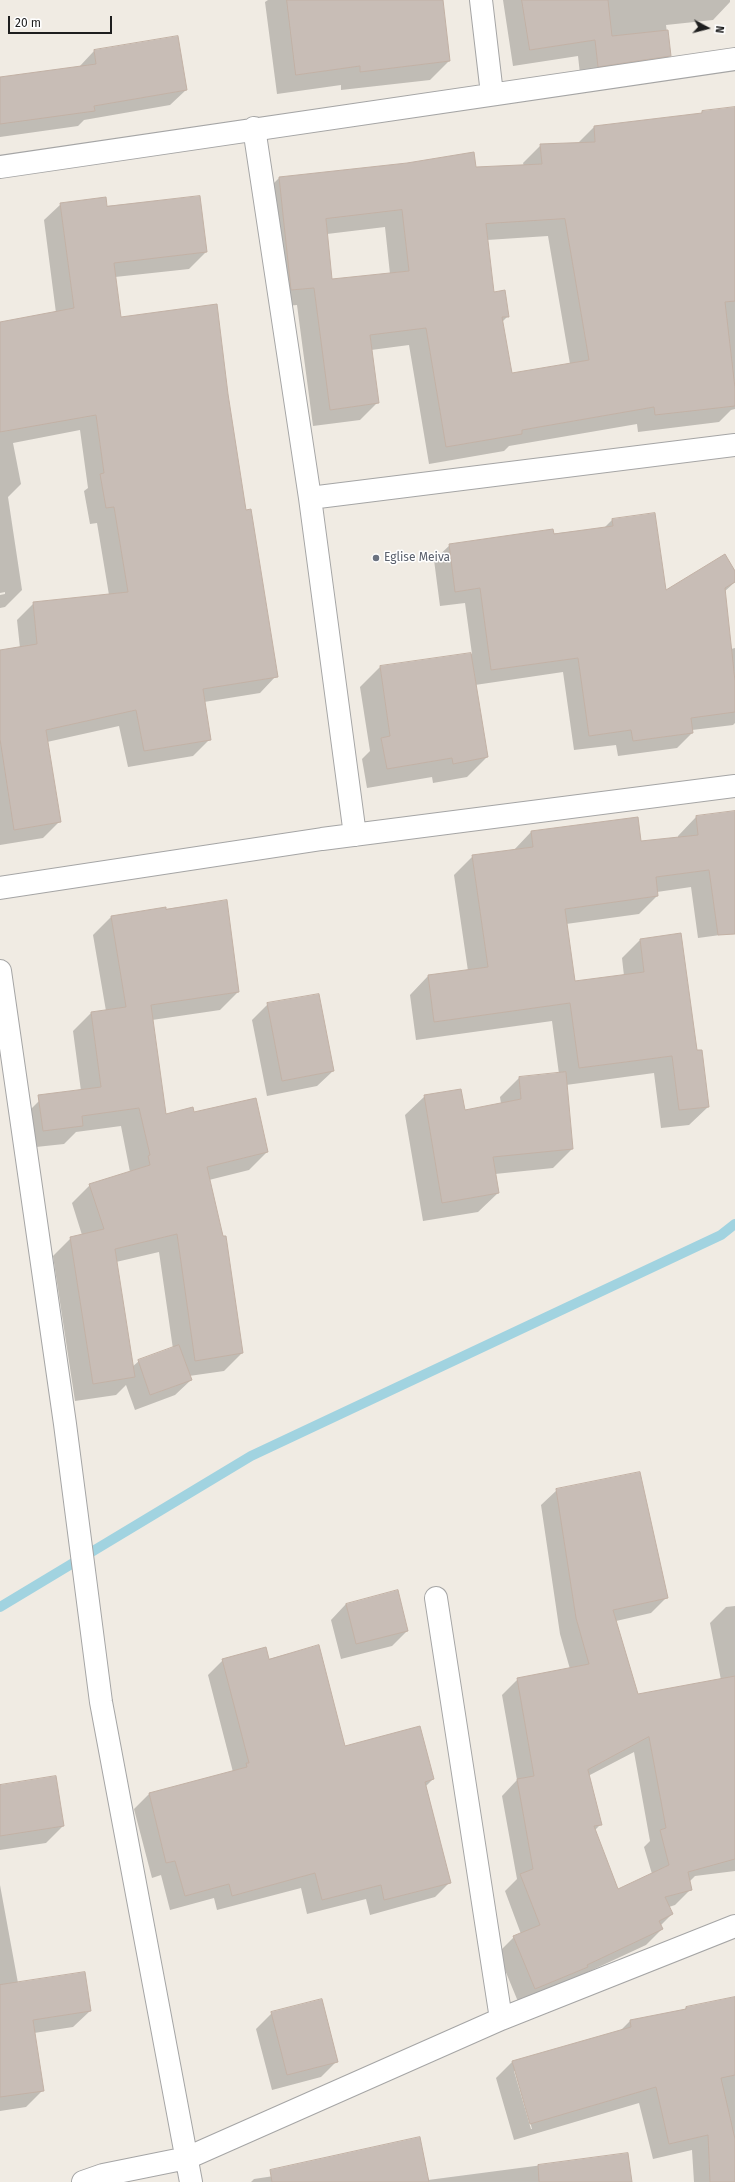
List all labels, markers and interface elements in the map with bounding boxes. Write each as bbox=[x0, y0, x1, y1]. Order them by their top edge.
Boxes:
scale bar bbox=[10, 8, 114, 34]
north arrow bbox=[687, 8, 727, 48]
text: 20 m bbox=[15, 16, 41, 30]
text: N bbox=[713, 25, 726, 34]
place label: Eglise Meiva bbox=[384, 551, 450, 565]
marker: Eglise Meiva bbox=[371, 553, 381, 563]

